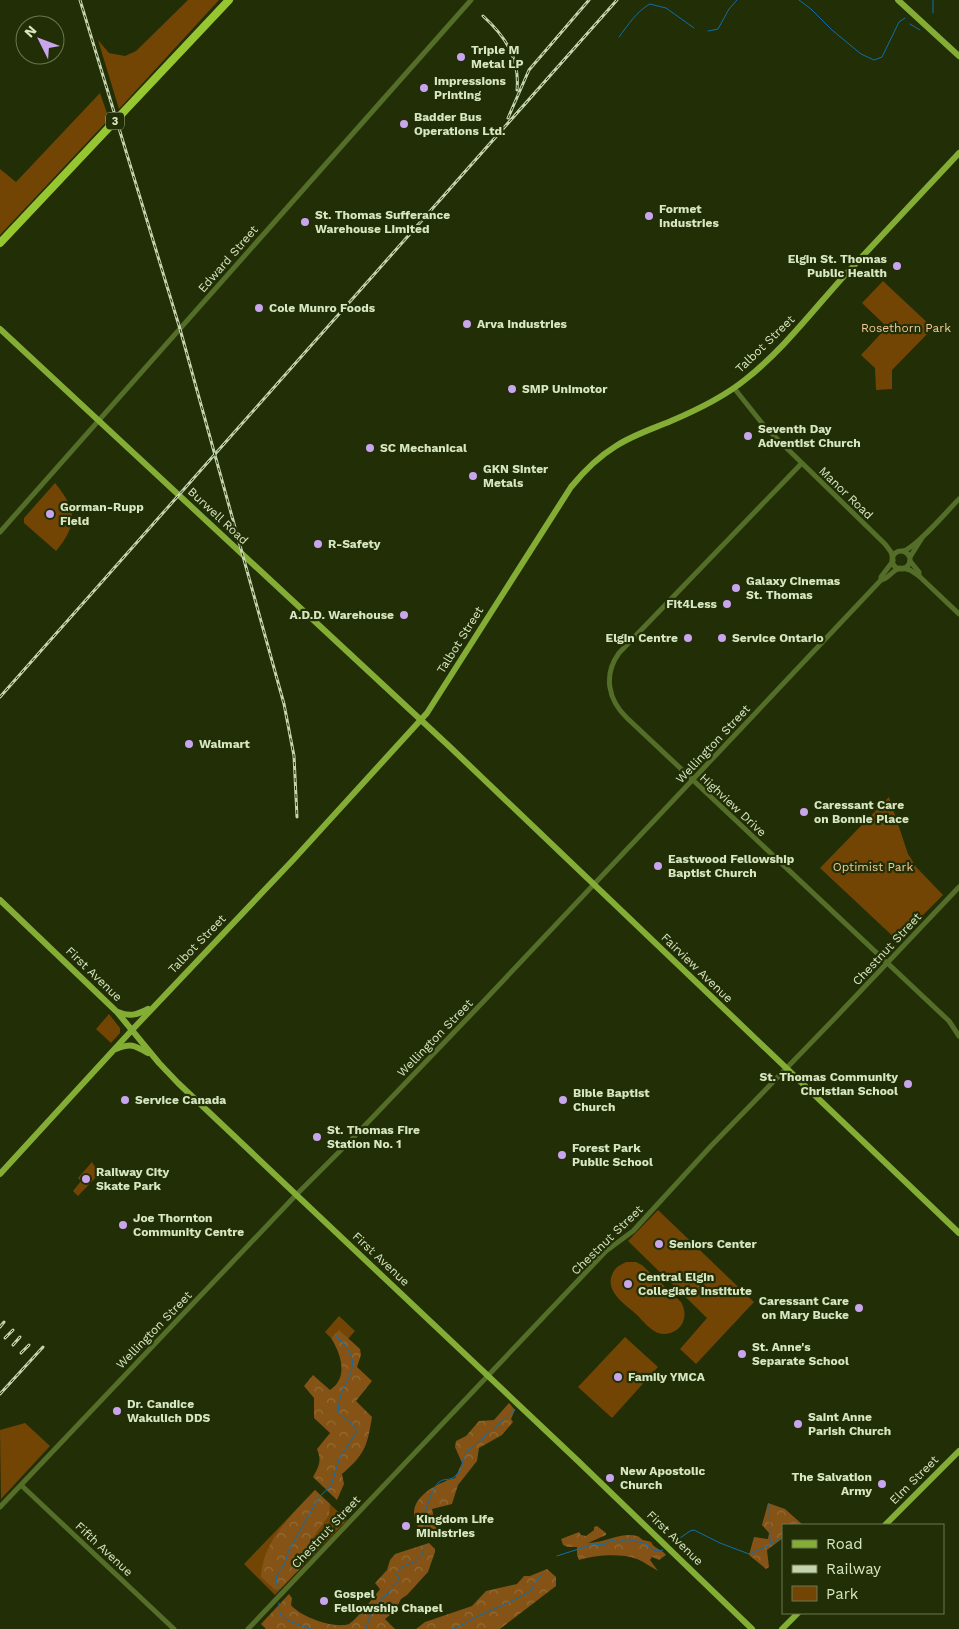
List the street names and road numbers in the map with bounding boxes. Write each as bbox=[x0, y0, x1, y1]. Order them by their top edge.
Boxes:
road number: 3 bbox=[106, 112, 124, 130]
street label: Edward Street bbox=[195, 223, 261, 295]
street label: Talbot Street bbox=[733, 312, 797, 376]
street label: Manor Road bbox=[816, 464, 876, 522]
street label: Burwell Road bbox=[185, 485, 251, 547]
street label: Talbot Street bbox=[434, 604, 486, 676]
street label: Wellington Street bbox=[673, 702, 753, 786]
street label: Highview Drive bbox=[697, 771, 769, 839]
street label: Chestnut Street bbox=[850, 910, 924, 988]
street label: Talbot Street bbox=[165, 912, 229, 976]
street label: Fairview Avenue bbox=[658, 930, 736, 1006]
street label: First Avenue bbox=[63, 944, 125, 1004]
street label: Wellington Street bbox=[394, 996, 476, 1080]
street label: Chestnut Street bbox=[568, 1202, 646, 1278]
street label: First Avenue bbox=[350, 1229, 412, 1289]
street label: Wellington Street bbox=[113, 1288, 195, 1372]
street label: Elm Street bbox=[887, 1453, 941, 1507]
street label: Chestnut Street bbox=[289, 1493, 363, 1571]
street label: First Avenue bbox=[644, 1508, 706, 1568]
street label: Fifth Avenue bbox=[72, 1519, 136, 1579]

